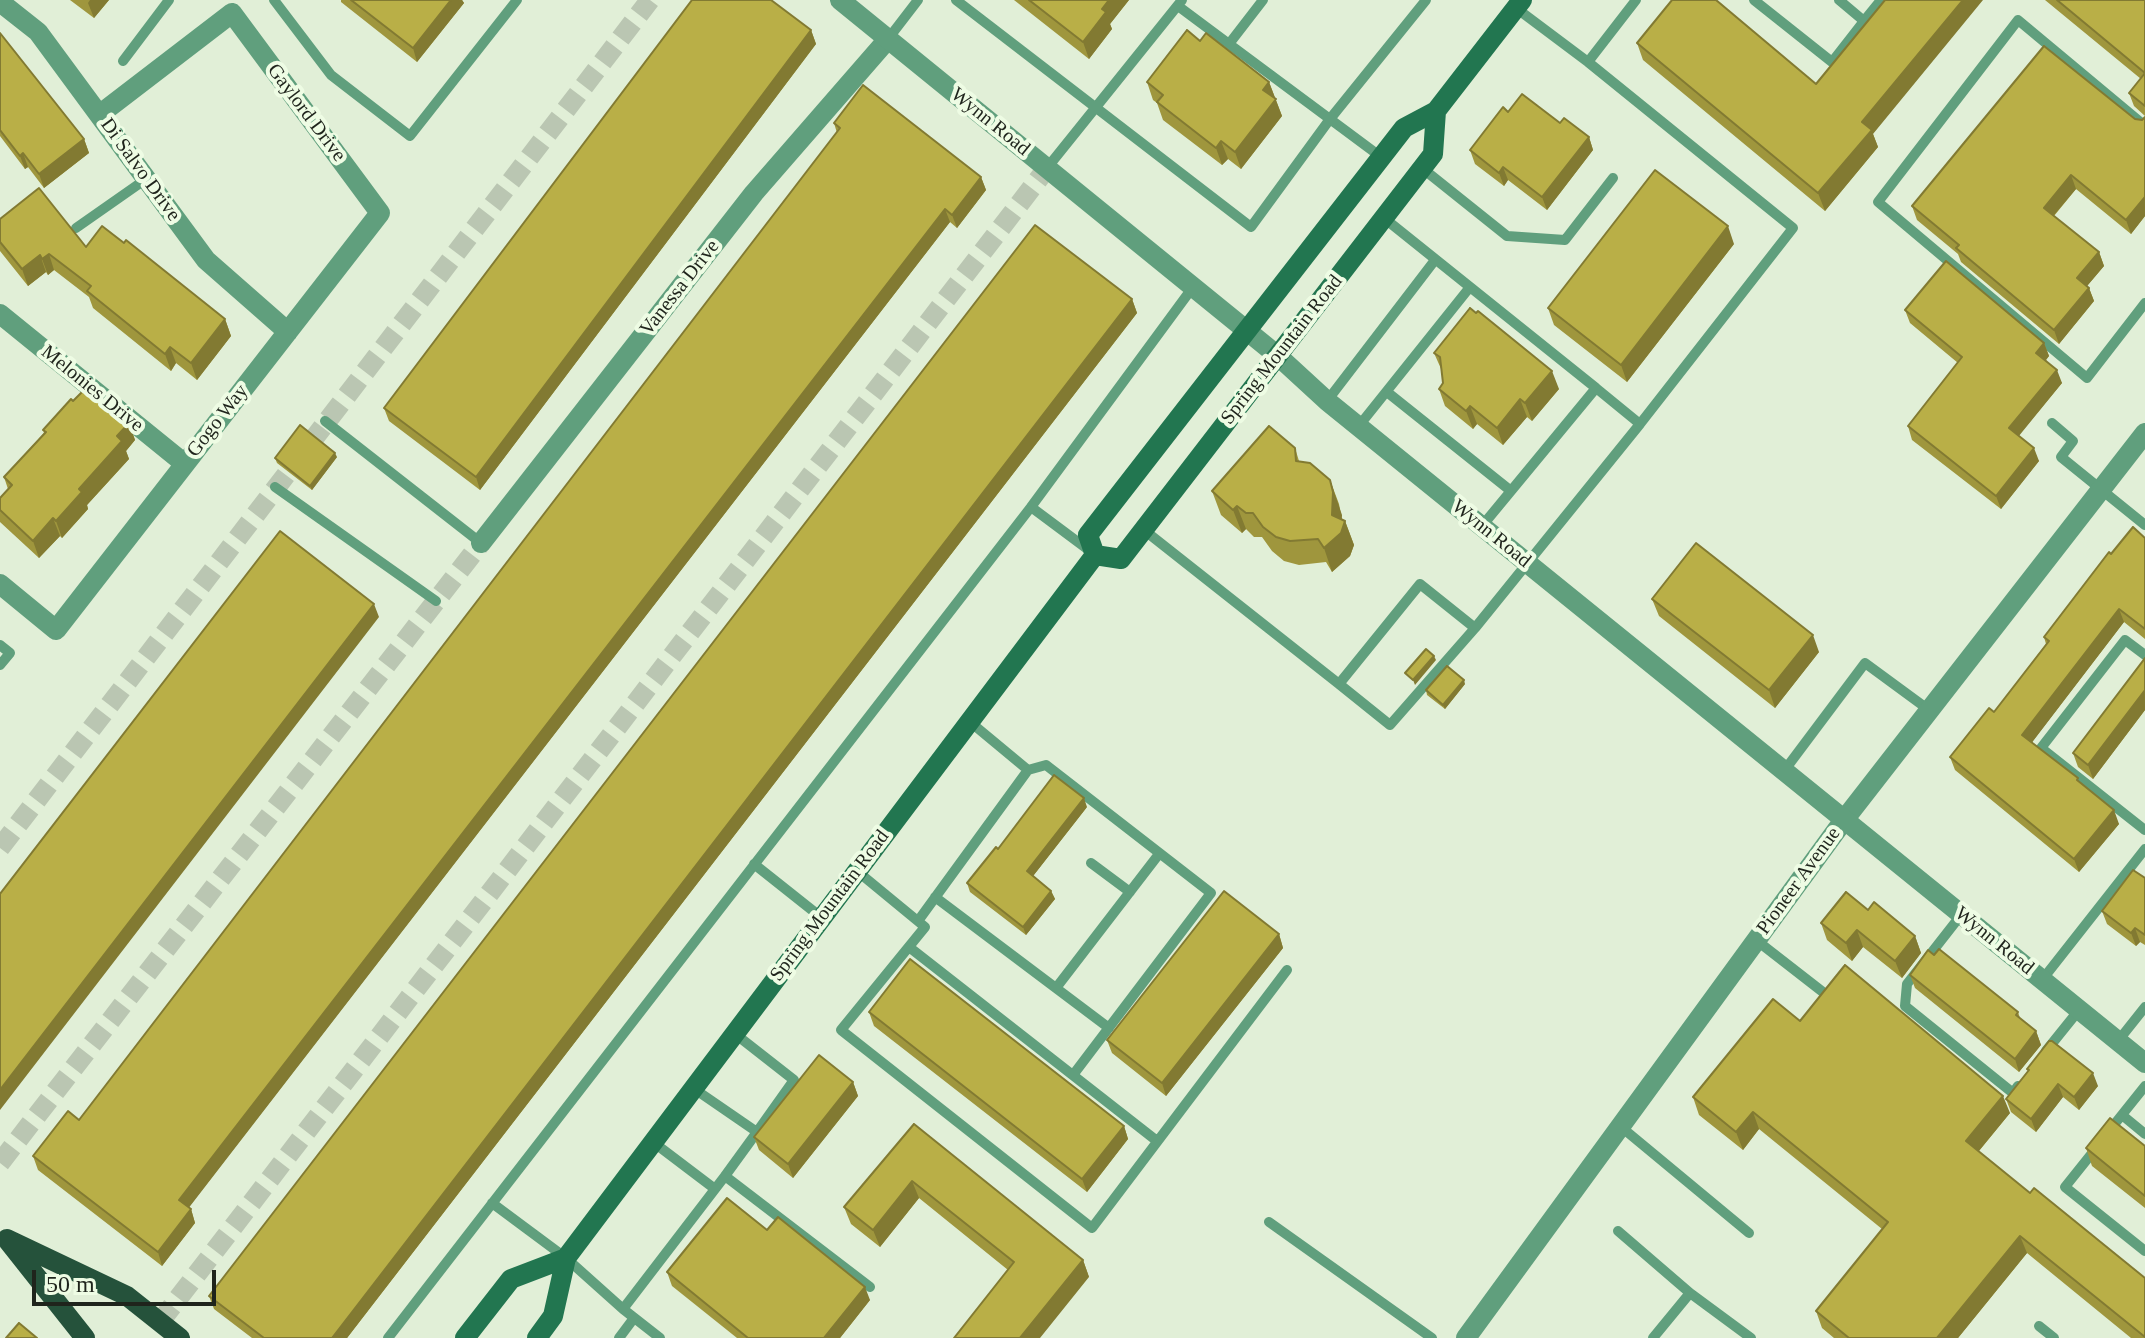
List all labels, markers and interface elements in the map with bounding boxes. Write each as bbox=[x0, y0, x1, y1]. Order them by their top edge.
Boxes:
street label: Gaylord Drive bbox=[261, 59, 351, 167]
street label: Wynn Road bbox=[946, 83, 1034, 161]
street label: Di Salvo Drive bbox=[95, 114, 185, 226]
street label: Vanessa Drive bbox=[635, 235, 725, 341]
street label: Spring Mountain Road bbox=[1216, 270, 1348, 430]
street label: Melonies Drive bbox=[36, 340, 148, 438]
street label: Gogo Way bbox=[182, 380, 254, 462]
street label: Wynn Road bbox=[1447, 495, 1535, 573]
street label: Pioneer Avenue bbox=[1752, 823, 1846, 939]
street label: Spring Mountain Road bbox=[765, 826, 895, 986]
street label: Wynn Road bbox=[1950, 902, 2038, 980]
scale bar bbox=[36, 1254, 220, 1304]
text: 50 m bbox=[46, 1271, 95, 1297]

